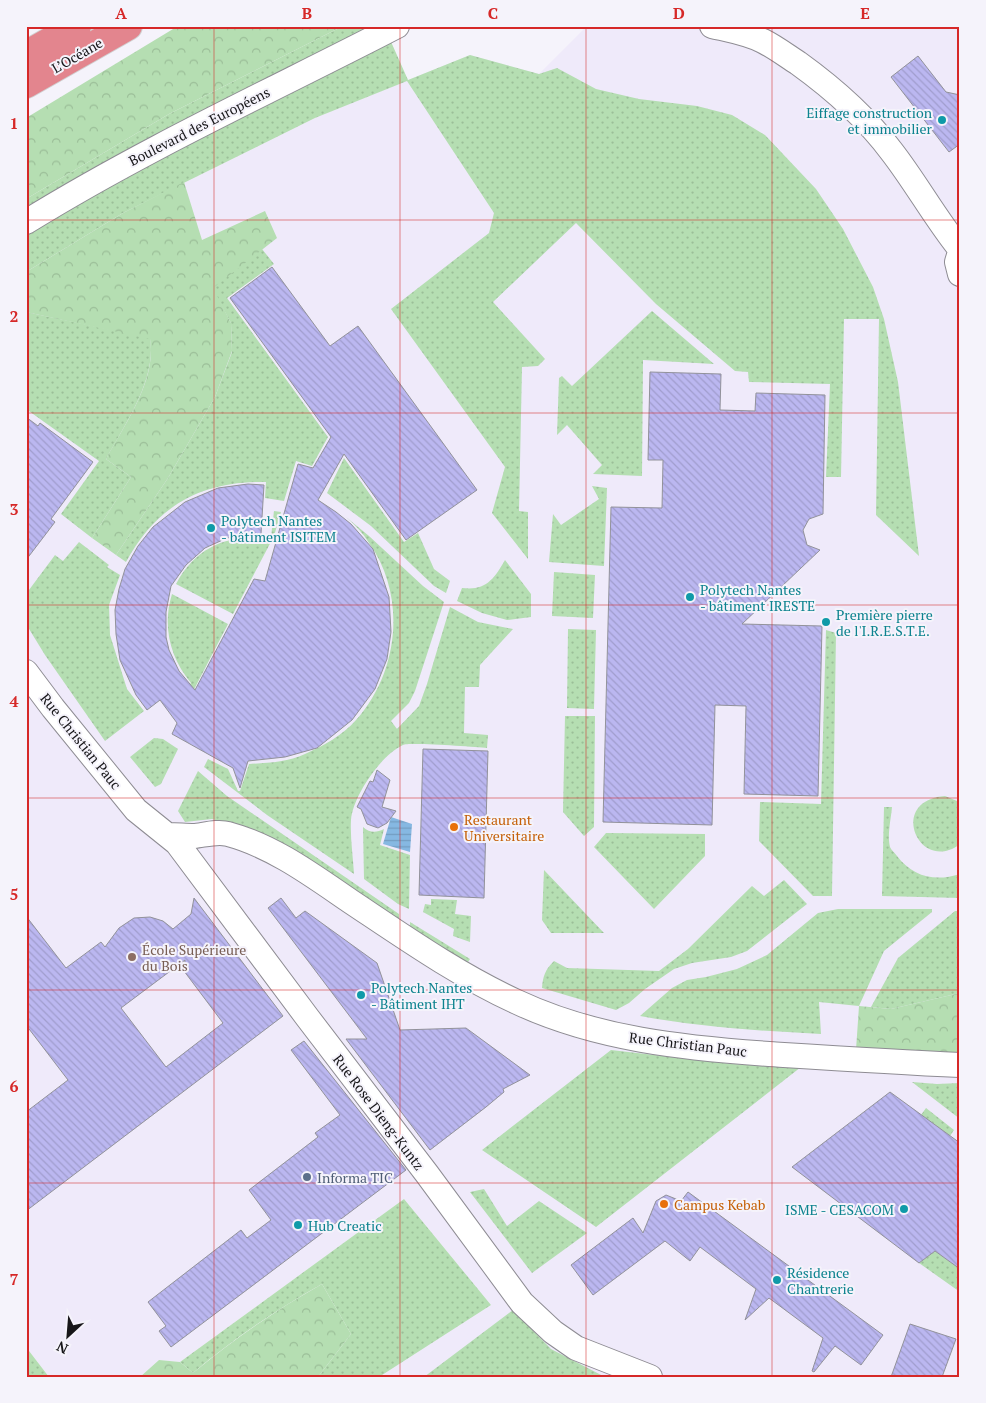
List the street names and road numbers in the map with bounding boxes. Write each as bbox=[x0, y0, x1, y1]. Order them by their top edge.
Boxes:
street label: L’Océane bbox=[48, 33, 106, 77]
street label: Boulevard des Européens bbox=[125, 82, 273, 170]
street label: Rue Christian Pauc bbox=[36, 689, 126, 793]
street label: Rue Christian Pauc bbox=[628, 1027, 748, 1061]
street label: Rue Rose Dieng-Kuntz bbox=[329, 1050, 429, 1174]

